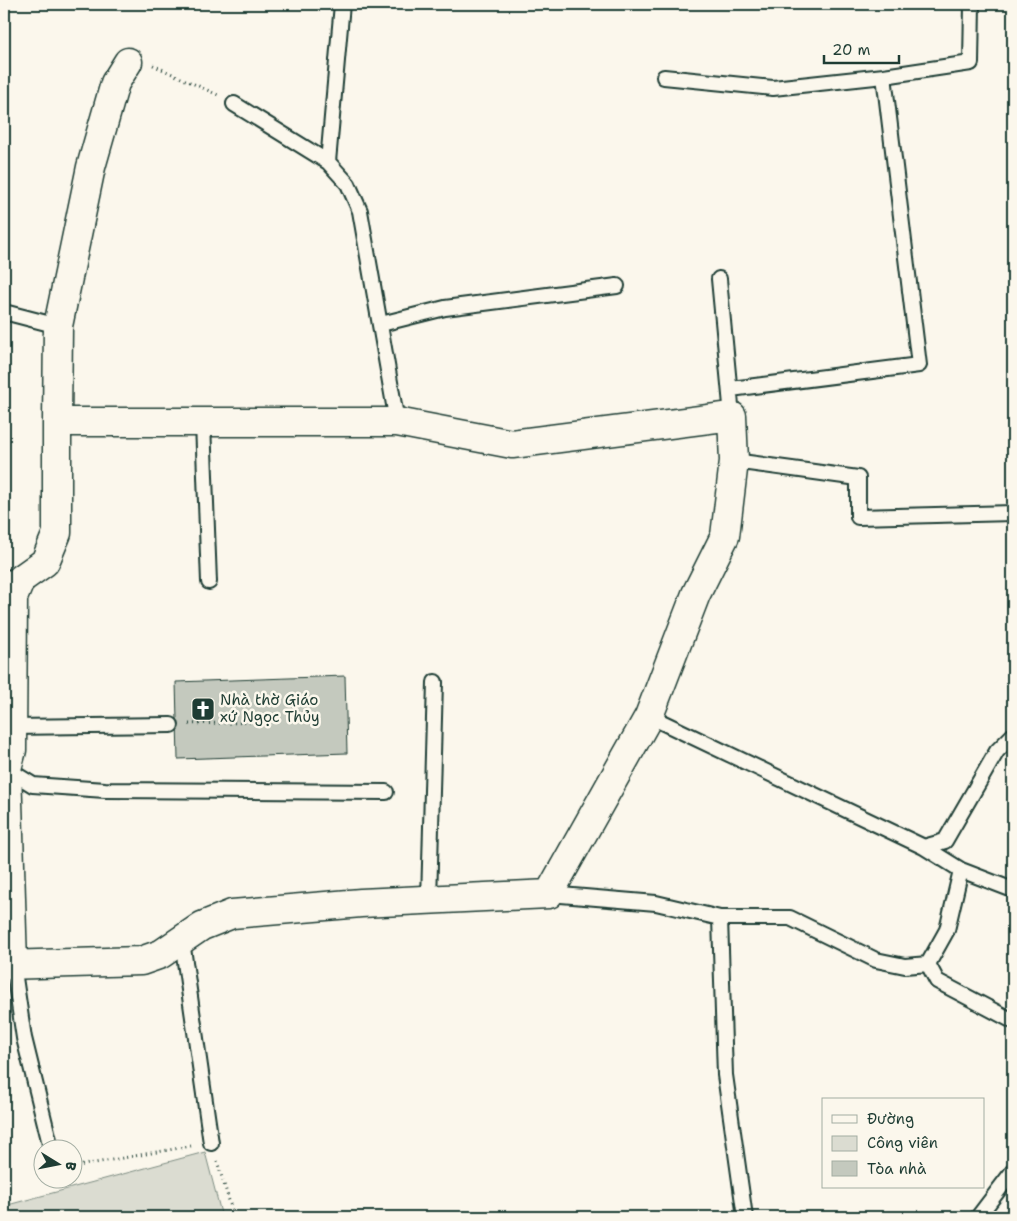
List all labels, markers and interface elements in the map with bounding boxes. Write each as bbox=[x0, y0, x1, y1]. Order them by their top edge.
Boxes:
scale bar bbox=[824, 32, 900, 64]
text: 20 m bbox=[832, 40, 871, 60]
place label: Nhà thờ Giáo xứ Ngọc Thủy bbox=[220, 690, 320, 727]
church icon: Nhà thờ Giáo xứ Ngọc Thủy bbox=[190, 696, 216, 722]
legend bbox=[822, 1098, 984, 1188]
text: Đường bbox=[867, 1109, 914, 1129]
text: Công viên bbox=[867, 1133, 938, 1153]
north arrow bbox=[32, 1138, 82, 1188]
text: Tòa nhà bbox=[867, 1159, 927, 1179]
text: B bbox=[61, 1160, 80, 1172]

